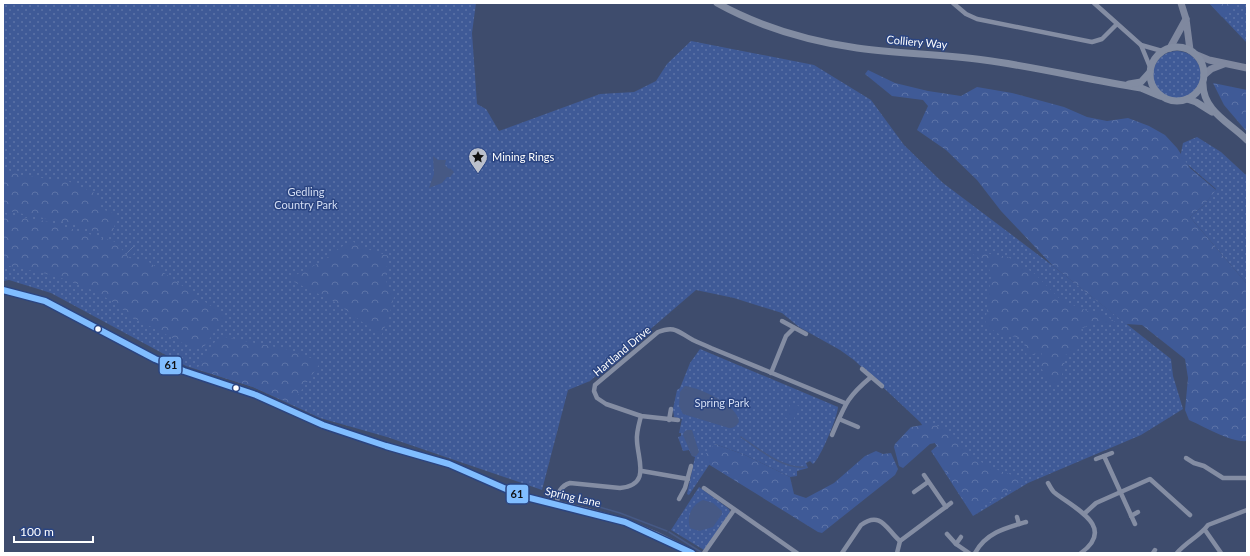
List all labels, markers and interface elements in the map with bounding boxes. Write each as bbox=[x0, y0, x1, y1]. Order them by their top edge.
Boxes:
street label: Colliery Way bbox=[886, 32, 948, 51]
place icon: Mining Rings bbox=[467, 146, 489, 174]
place label: Mining Rings bbox=[492, 150, 555, 163]
park label: Gedling Country Park bbox=[274, 185, 338, 211]
street label: Hartland Drive bbox=[590, 323, 653, 378]
unlabelled marker bbox=[93, 324, 103, 334]
line badge: 61 bbox=[159, 356, 182, 375]
text: 61 bbox=[165, 358, 177, 371]
unlabelled marker bbox=[231, 383, 241, 393]
park label: Spring Park bbox=[695, 396, 750, 409]
line badge: 61 bbox=[506, 484, 529, 504]
street label: Spring Lane bbox=[544, 484, 602, 509]
text: 61 bbox=[511, 487, 523, 500]
scale bar bbox=[14, 518, 93, 544]
text: 100 m bbox=[20, 524, 54, 539]

